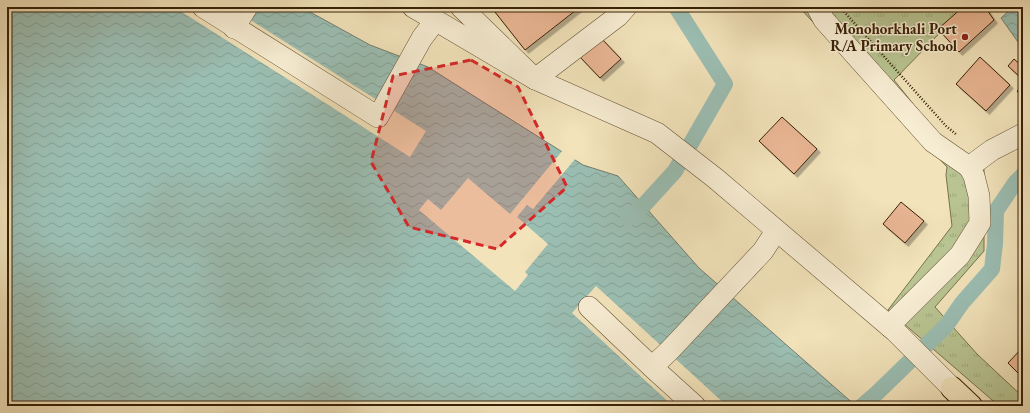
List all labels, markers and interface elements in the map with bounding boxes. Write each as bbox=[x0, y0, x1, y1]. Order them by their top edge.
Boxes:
place label: Monohorkhali Port R/A Primary School bbox=[830, 19, 958, 55]
marker: Monohorkhali Port R/A Primary School bbox=[960, 32, 970, 42]

